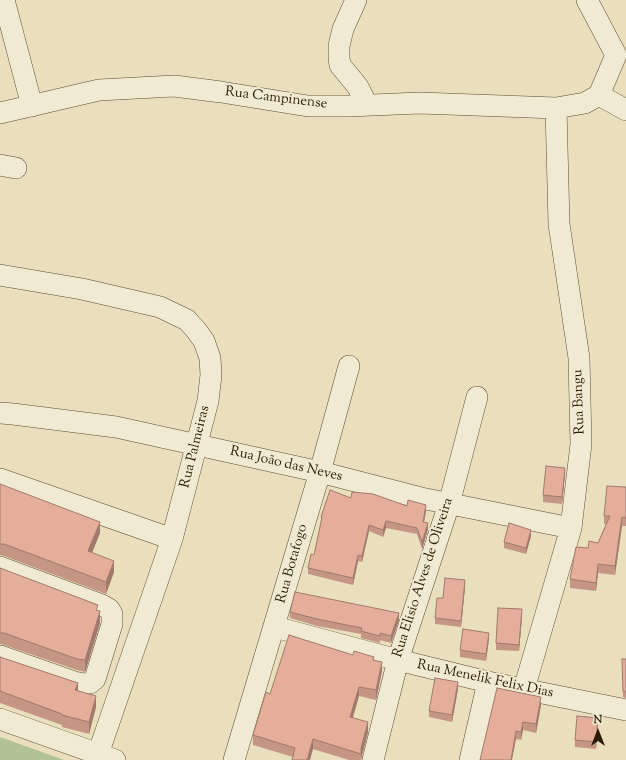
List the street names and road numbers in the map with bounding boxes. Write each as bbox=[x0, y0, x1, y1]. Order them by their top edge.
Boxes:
street label: Rua Campinense bbox=[224, 84, 328, 114]
street label: Rua Bangu bbox=[570, 369, 590, 435]
street label: Rua Palmeiras bbox=[178, 404, 214, 490]
street label: Rua João das Neves bbox=[228, 444, 344, 486]
street label: Rua Elisio Alves de Oliveira bbox=[390, 496, 458, 660]
street label: Rua Botafogo bbox=[274, 523, 312, 605]
street label: Rua Menelik Felix Dias bbox=[415, 657, 555, 703]

